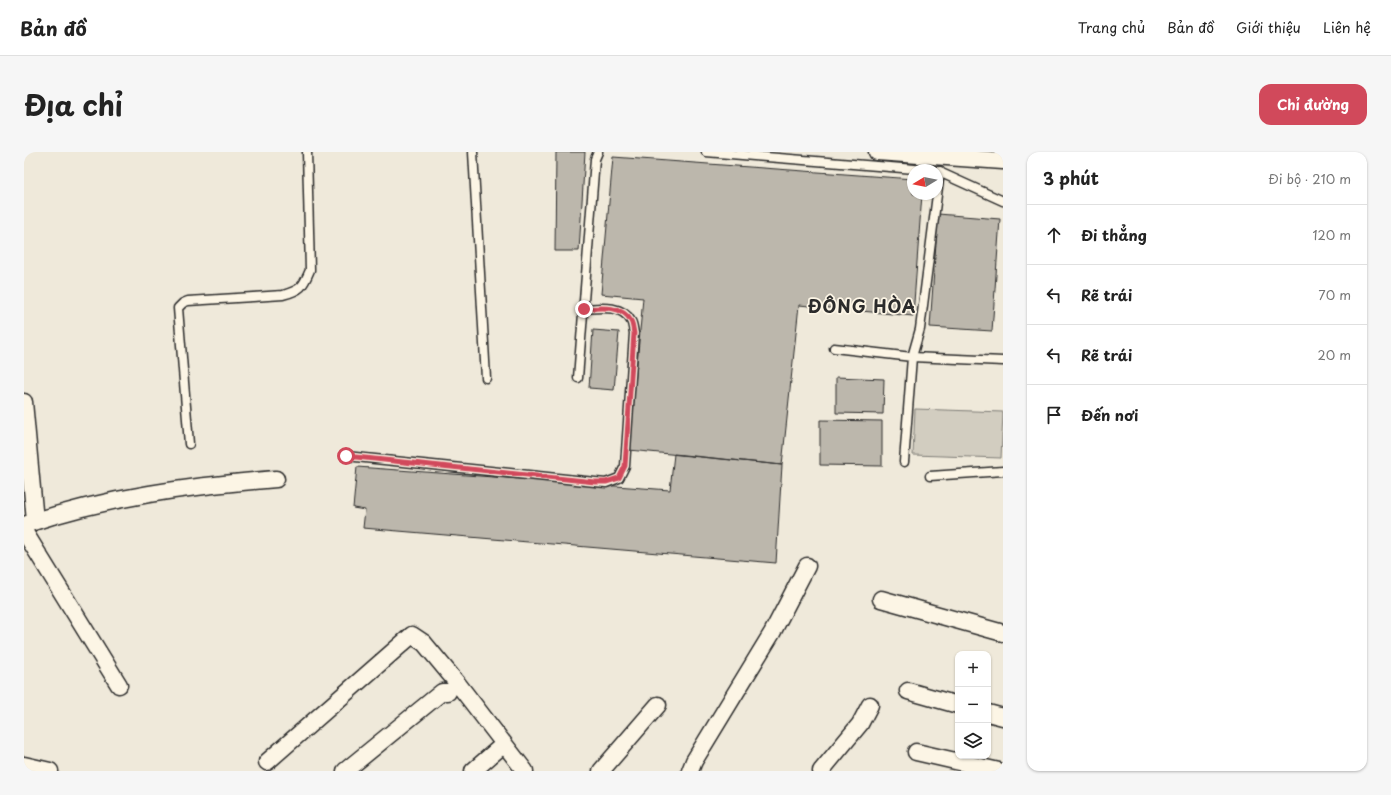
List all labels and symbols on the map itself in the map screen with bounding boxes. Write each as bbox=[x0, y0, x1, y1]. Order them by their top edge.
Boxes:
north arrow bbox=[907, 164, 943, 200]
district label: ĐÔNG HÒA bbox=[808, 293, 916, 319]
route end bbox=[575, 300, 593, 318]
route start bbox=[337, 447, 355, 465]

